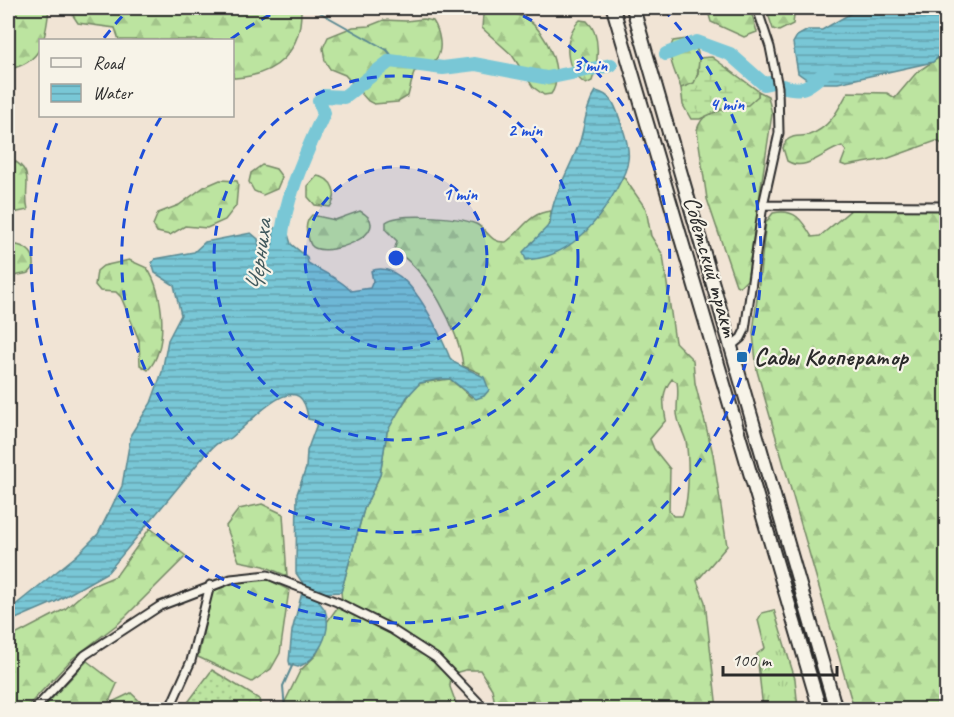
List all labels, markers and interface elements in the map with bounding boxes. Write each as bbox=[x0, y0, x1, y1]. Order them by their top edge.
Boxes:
legend bbox=[39, 39, 234, 117]
text: Road bbox=[93, 52, 126, 74]
text: 3 min bbox=[573, 54, 608, 76]
text: Water bbox=[93, 82, 134, 104]
text: 4 min bbox=[710, 93, 745, 115]
text: 2 min bbox=[508, 119, 543, 141]
text: 1 min bbox=[443, 183, 478, 205]
street label: Советский тракт bbox=[677, 193, 746, 341]
water label: Черниха bbox=[238, 214, 280, 295]
centre of rings bbox=[386, 248, 406, 268]
place label: Сады Кооператор bbox=[754, 342, 909, 372]
marker: Сады Кооператор bbox=[735, 350, 749, 364]
scale bar bbox=[723, 639, 837, 677]
text: 100 m bbox=[732, 649, 773, 671]

